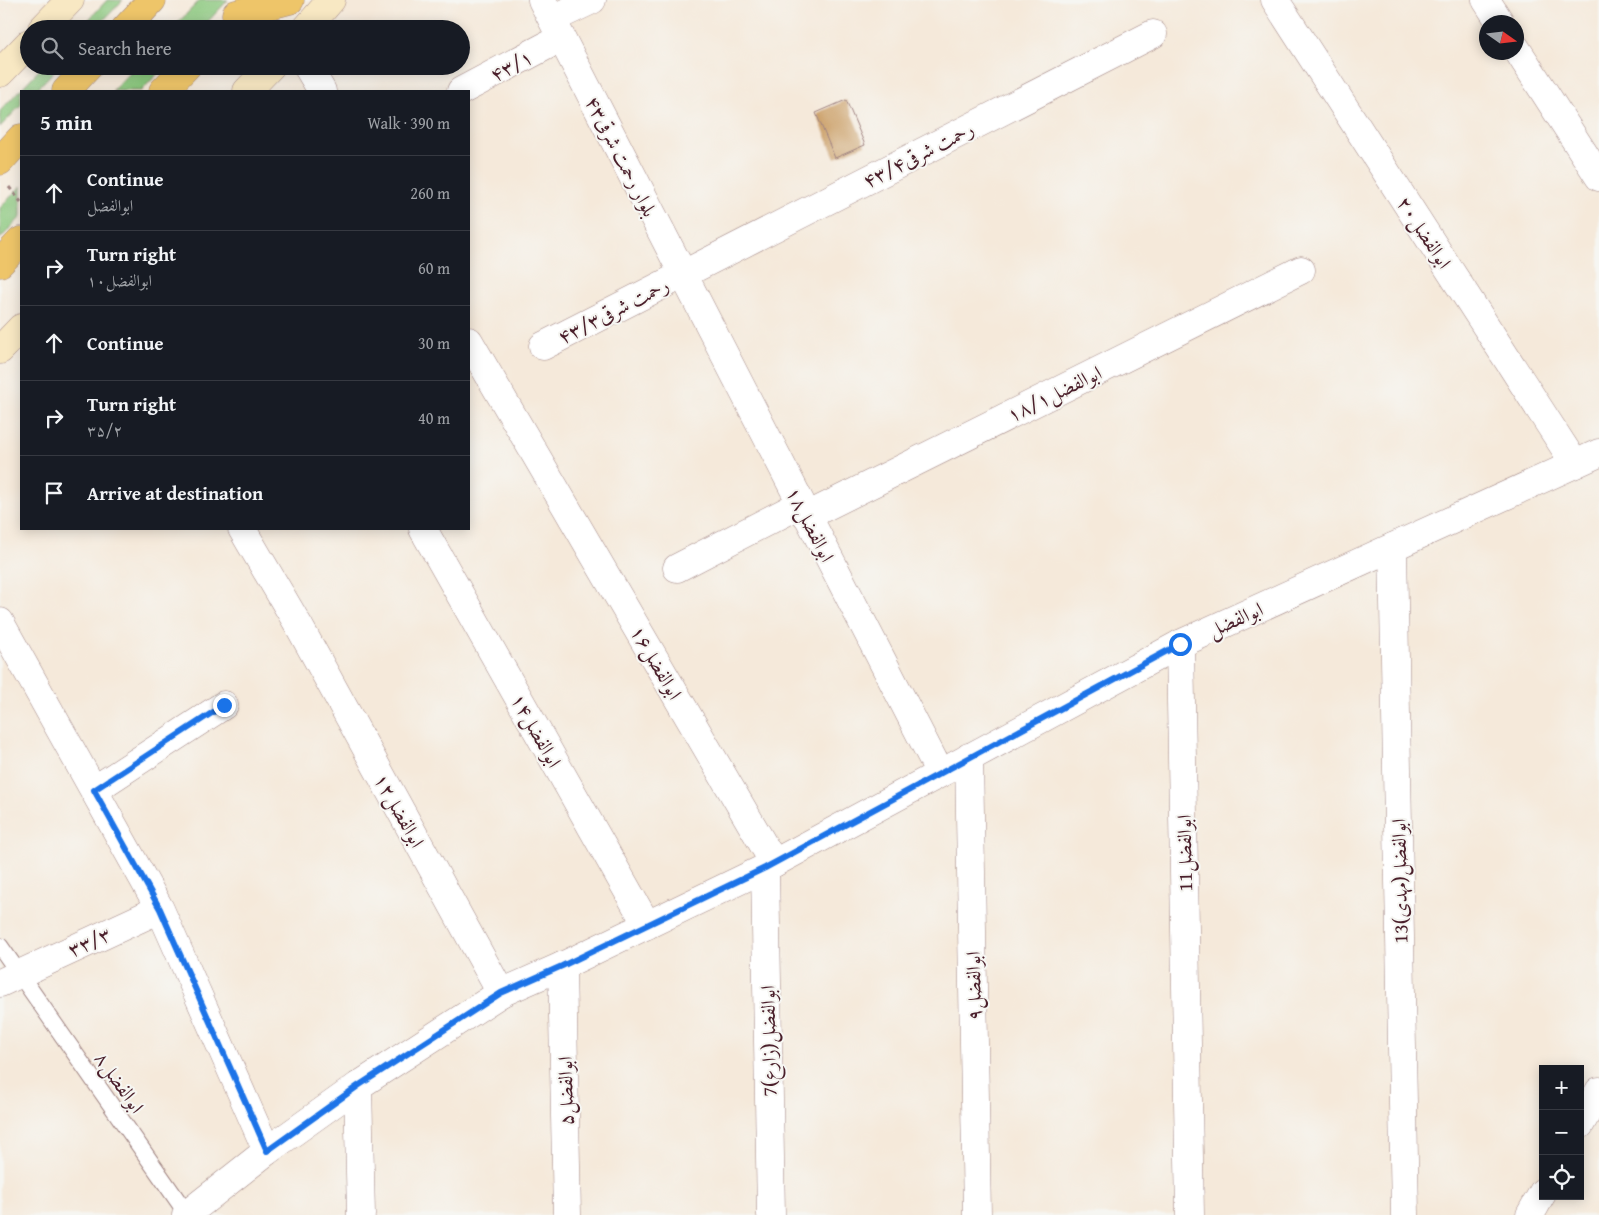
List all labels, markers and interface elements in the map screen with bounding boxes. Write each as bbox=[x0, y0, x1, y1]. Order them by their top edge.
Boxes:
north arrow bbox=[1479, 15, 1524, 60]
search box bbox=[20, 20, 470, 75]
icon: search bbox=[38, 34, 66, 62]
text: Search here bbox=[78, 34, 172, 62]
street label: ۴۳/۱ bbox=[485, 42, 537, 88]
street label: بلوار رحمت شرقی۴۳ bbox=[579, 90, 665, 222]
text: 5 min bbox=[40, 107, 92, 138]
text: Walk · 390 m bbox=[367, 111, 450, 135]
street label: ۴۳/۴رحمت شرقی bbox=[857, 114, 979, 194]
text: Continue bbox=[87, 165, 164, 193]
icon: ahead bbox=[40, 179, 68, 207]
text: 260 m bbox=[410, 181, 450, 205]
street label: ابوالفضل۲۰ bbox=[1390, 190, 1459, 274]
text: ابوالفضل bbox=[87, 193, 133, 217]
text: Turn right bbox=[87, 240, 176, 268]
icon: right bbox=[40, 254, 68, 282]
text: 60 m bbox=[418, 256, 450, 280]
text: ابوالفضل۱۰ bbox=[87, 268, 152, 292]
street label: ۴۳/۳رحمت شرقی bbox=[552, 270, 674, 350]
icon: ahead bbox=[40, 329, 68, 357]
text: Continue bbox=[87, 329, 164, 357]
text: 30 m bbox=[418, 331, 450, 355]
street label: ابوالفضل۱۸/۱ bbox=[1002, 358, 1107, 429]
text: Turn right bbox=[87, 390, 176, 418]
icon: right bbox=[40, 404, 68, 432]
text: 40 m bbox=[418, 406, 450, 430]
text: ۳۵/۲ bbox=[87, 418, 123, 442]
icon: arrive bbox=[40, 479, 68, 507]
text: Arrive at destination bbox=[87, 479, 263, 507]
street label: ابوالفضل۱۸ bbox=[779, 481, 842, 567]
street label: ابوالفضل bbox=[1203, 594, 1268, 645]
street label: ابوالفضل۱۶ bbox=[623, 620, 690, 705]
route start bbox=[1169, 633, 1192, 656]
street label: ابوالفضل۱۴ bbox=[504, 687, 569, 773]
route end bbox=[213, 694, 236, 717]
street label: ابوالفضل۱۲ bbox=[367, 767, 432, 853]
street label: 11ابوالفضل bbox=[1169, 814, 1200, 892]
street label: 13ابوالفضل(مهدی) bbox=[1383, 818, 1416, 944]
street label: ۳۳/۳ bbox=[63, 919, 115, 963]
street label: ابوالفضل۹ bbox=[958, 951, 989, 1021]
street label: 7ابوالفضل(زارع) bbox=[753, 985, 787, 1097]
street label: ابوالفضل۸ bbox=[87, 1045, 152, 1119]
street label: ابوالفضل۵ bbox=[550, 1056, 581, 1126]
map controls bbox=[1539, 1065, 1584, 1200]
button: + bbox=[1539, 1065, 1584, 1110]
button: − bbox=[1539, 1110, 1584, 1155]
button: locate bbox=[1539, 1155, 1584, 1200]

